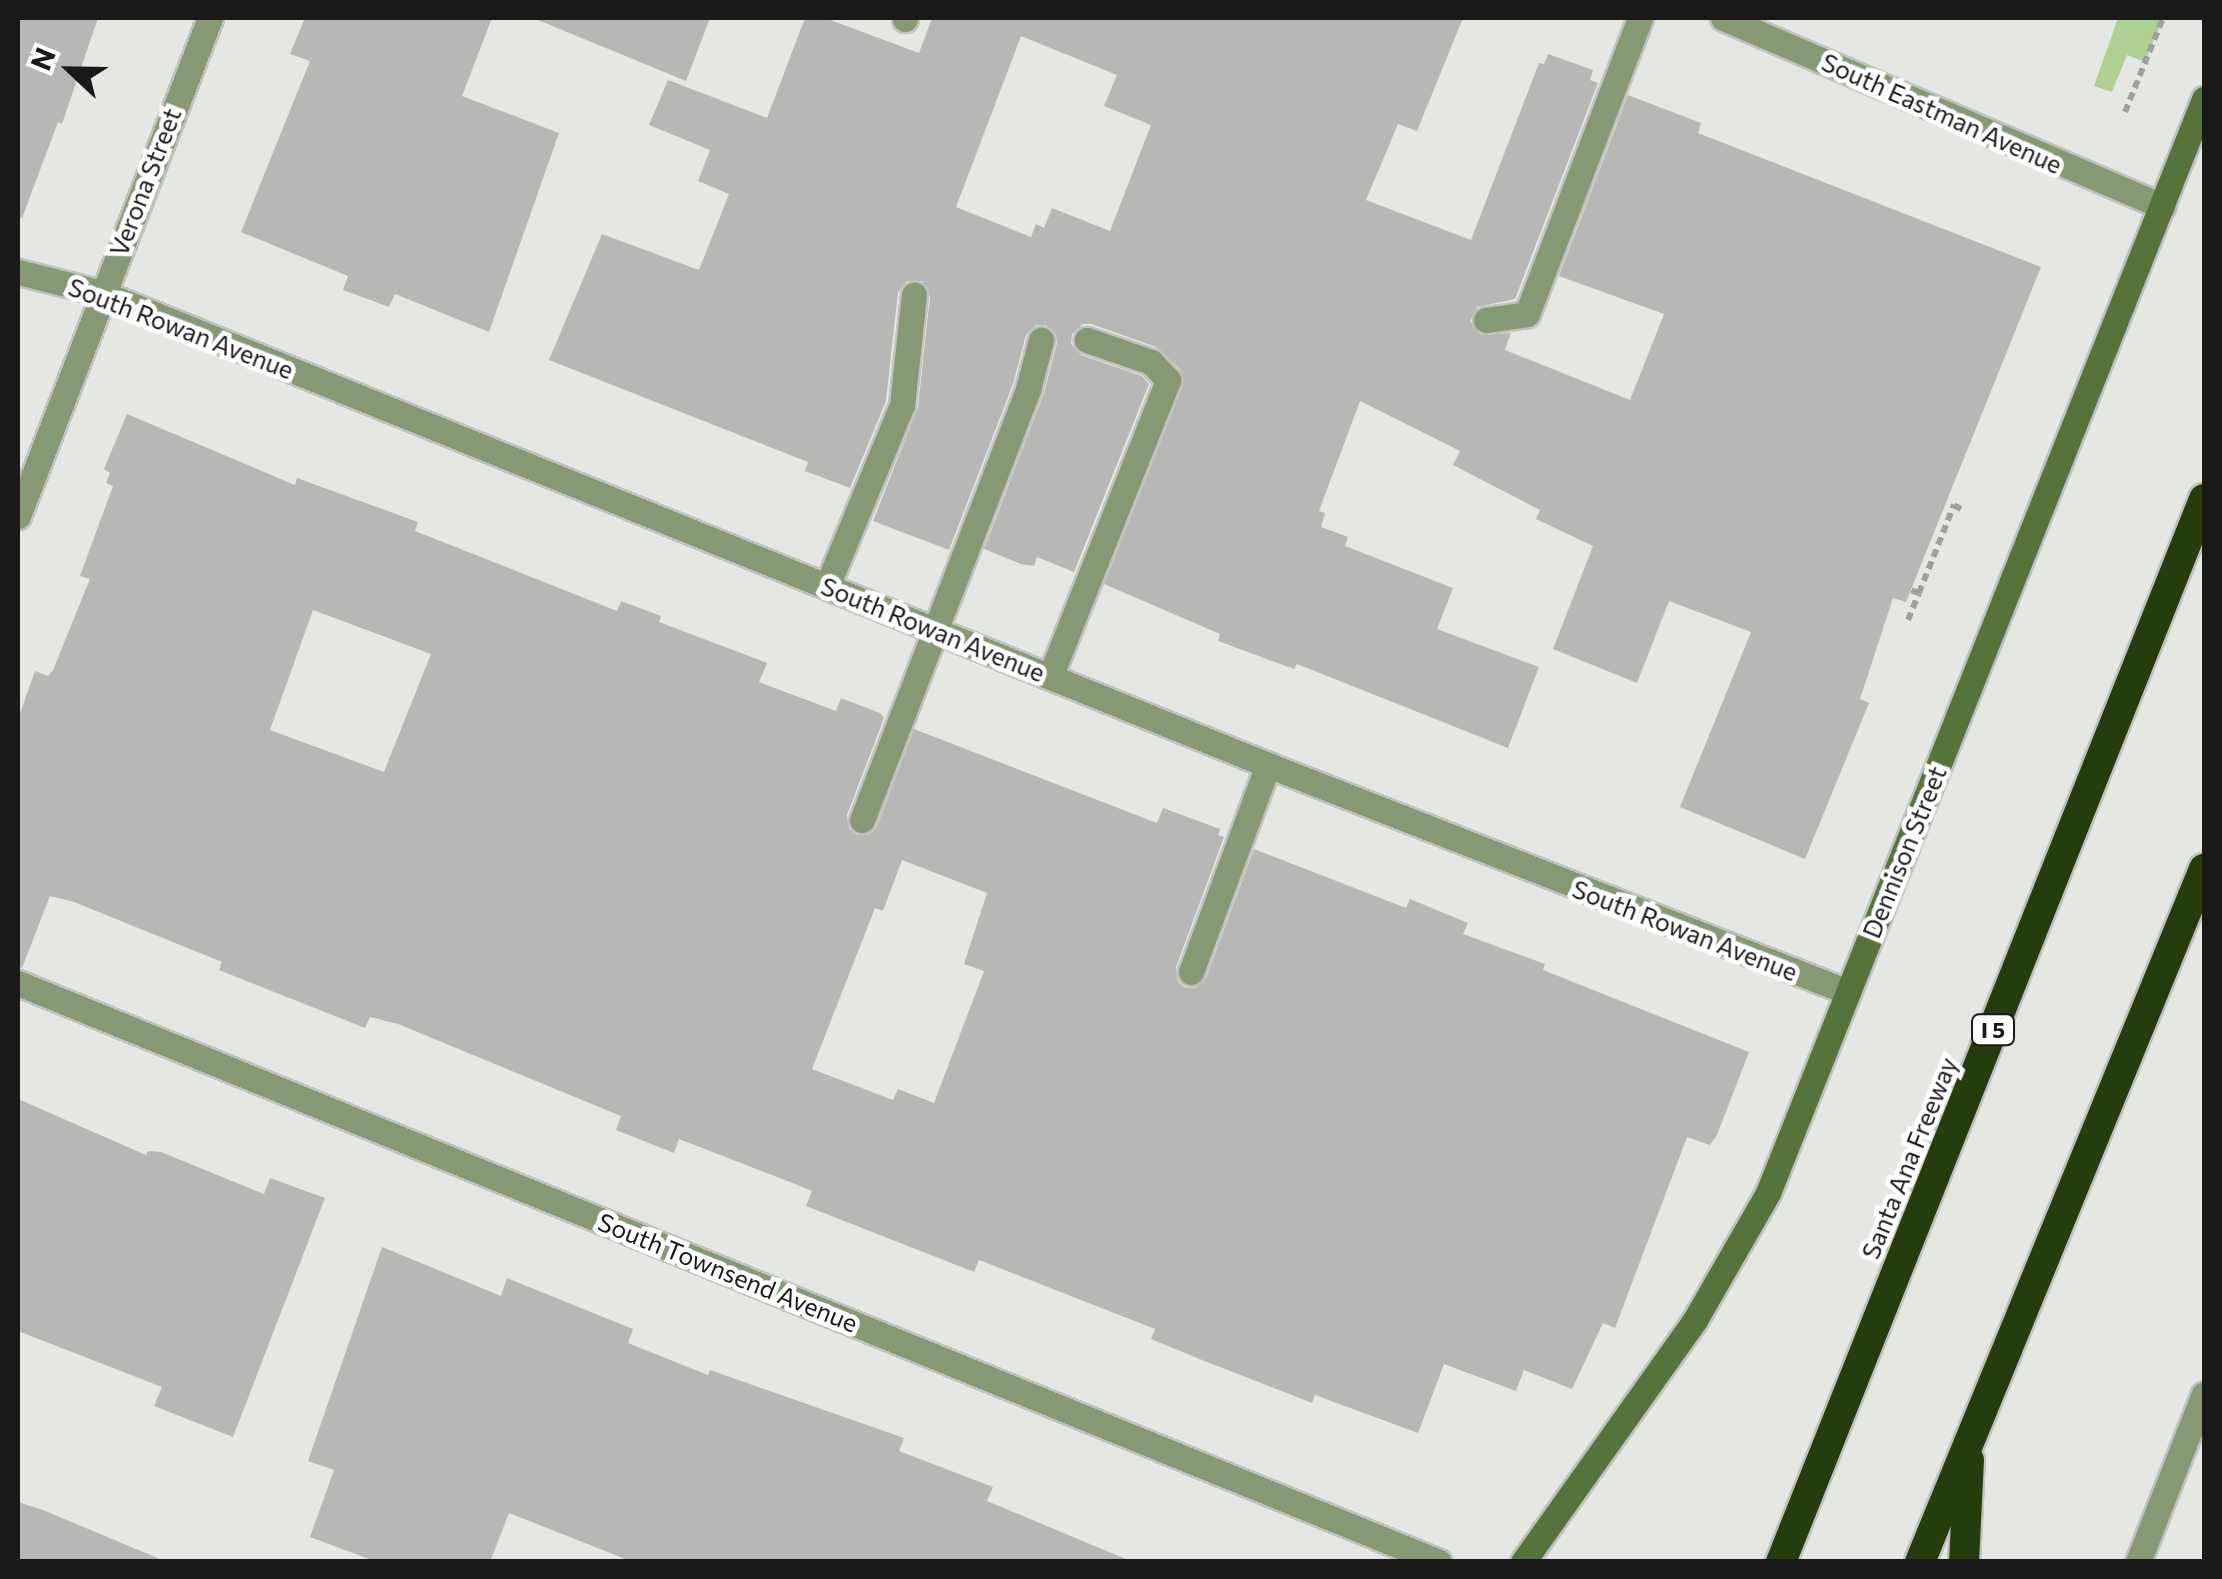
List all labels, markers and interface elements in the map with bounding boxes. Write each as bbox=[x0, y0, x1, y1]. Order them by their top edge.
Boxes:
north arrow bbox=[20, 20, 120, 120]
text: N bbox=[22, 43, 62, 75]
street label: South Eastman Avenue bbox=[1817, 46, 2067, 180]
street label: Verona Street bbox=[103, 104, 187, 260]
street label: South Rowan Avenue bbox=[64, 271, 298, 385]
street label: South Rowan Avenue bbox=[817, 570, 1049, 688]
street label: Dennison Street bbox=[1856, 762, 1952, 942]
street label: South Rowan Avenue bbox=[1568, 873, 1802, 987]
road number: I 5 bbox=[1970, 1013, 2016, 1047]
street label: Santa Ana Freeway bbox=[1855, 1053, 1963, 1263]
street label: South Townsend Avenue bbox=[594, 1206, 862, 1338]

